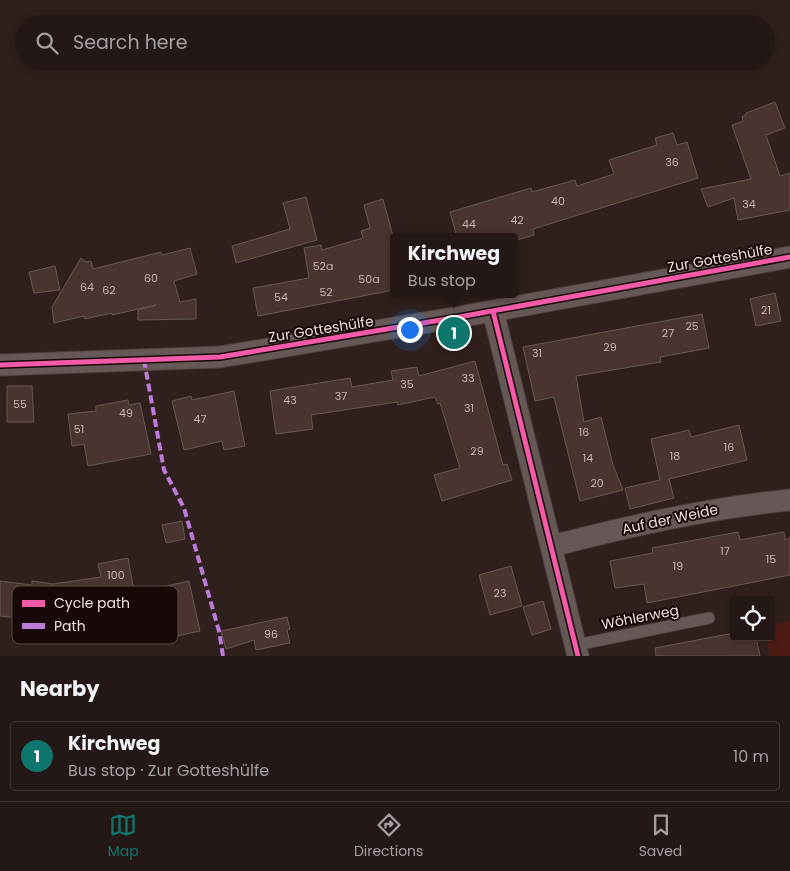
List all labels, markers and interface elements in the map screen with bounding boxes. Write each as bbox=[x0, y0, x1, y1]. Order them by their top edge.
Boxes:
search box bbox=[15, 15, 775, 70]
icon: search bbox=[33, 29, 61, 57]
text: Search here bbox=[73, 29, 187, 56]
house number: 36 bbox=[665, 154, 679, 170]
house number: 40 bbox=[551, 193, 565, 209]
house number: 34 bbox=[742, 196, 756, 212]
house number: 42 bbox=[510, 212, 524, 228]
house number: 44 bbox=[462, 216, 476, 232]
popup bbox=[390, 233, 518, 298]
street label: Zur Gotteshülfe bbox=[666, 239, 774, 277]
text: Kirchweg bbox=[408, 240, 500, 267]
house number: 52a bbox=[313, 258, 333, 274]
text: Bus stop bbox=[408, 269, 476, 292]
house number: 60 bbox=[144, 270, 158, 286]
house number: 50a bbox=[358, 271, 380, 287]
house number: 64 bbox=[80, 279, 94, 295]
house number: 62 bbox=[102, 282, 116, 298]
house number: 52 bbox=[319, 284, 333, 300]
house number: 54 bbox=[274, 289, 288, 305]
house number: 21 bbox=[761, 302, 771, 318]
street label: Zur Gotteshülfe bbox=[267, 311, 375, 347]
pin: 1 bbox=[438, 314, 470, 352]
your location bbox=[397, 317, 423, 343]
house number: 25 bbox=[685, 318, 699, 334]
house number: 27 bbox=[662, 325, 674, 341]
house number: 29 bbox=[603, 339, 617, 355]
house number: 31 bbox=[532, 345, 542, 361]
house number: 33 bbox=[462, 370, 474, 386]
house number: 35 bbox=[400, 376, 414, 392]
house number: 37 bbox=[335, 388, 347, 404]
house number: 43 bbox=[283, 392, 297, 408]
house number: 55 bbox=[13, 396, 27, 412]
house number: 31 bbox=[464, 400, 474, 416]
house number: 49 bbox=[119, 405, 133, 421]
house number: 47 bbox=[194, 411, 206, 427]
house number: 51 bbox=[74, 421, 84, 437]
house number: 16 bbox=[579, 424, 589, 440]
house number: 16 bbox=[724, 439, 734, 455]
house number: 29 bbox=[470, 443, 484, 459]
house number: 18 bbox=[670, 448, 680, 464]
house number: 14 bbox=[583, 450, 593, 466]
house number: 20 bbox=[590, 475, 604, 491]
street label: Auf der Weide bbox=[620, 499, 720, 539]
house number: 17 bbox=[720, 543, 730, 559]
house number: 15 bbox=[766, 551, 776, 567]
house number: 19 bbox=[673, 558, 683, 574]
house number: 100 bbox=[107, 567, 125, 583]
house number: 23 bbox=[494, 585, 506, 601]
legend bbox=[12, 586, 178, 644]
text: Cycle path bbox=[54, 593, 130, 613]
map controls bbox=[730, 596, 775, 641]
button: locate bbox=[730, 596, 775, 641]
street label: Wöhlerweg bbox=[600, 600, 680, 634]
text: Path bbox=[54, 616, 86, 636]
house number: 96 bbox=[264, 626, 278, 642]
text: Nearby bbox=[20, 674, 100, 703]
text: Kirchweg bbox=[68, 730, 160, 757]
text: 1 bbox=[34, 745, 40, 768]
text: 10 m bbox=[733, 745, 769, 768]
text: Bus stop · Zur Gotteshülfe bbox=[68, 759, 269, 782]
tab: Map bbox=[108, 811, 139, 862]
tab: Directions bbox=[354, 811, 423, 862]
tab: Saved bbox=[639, 811, 682, 862]

